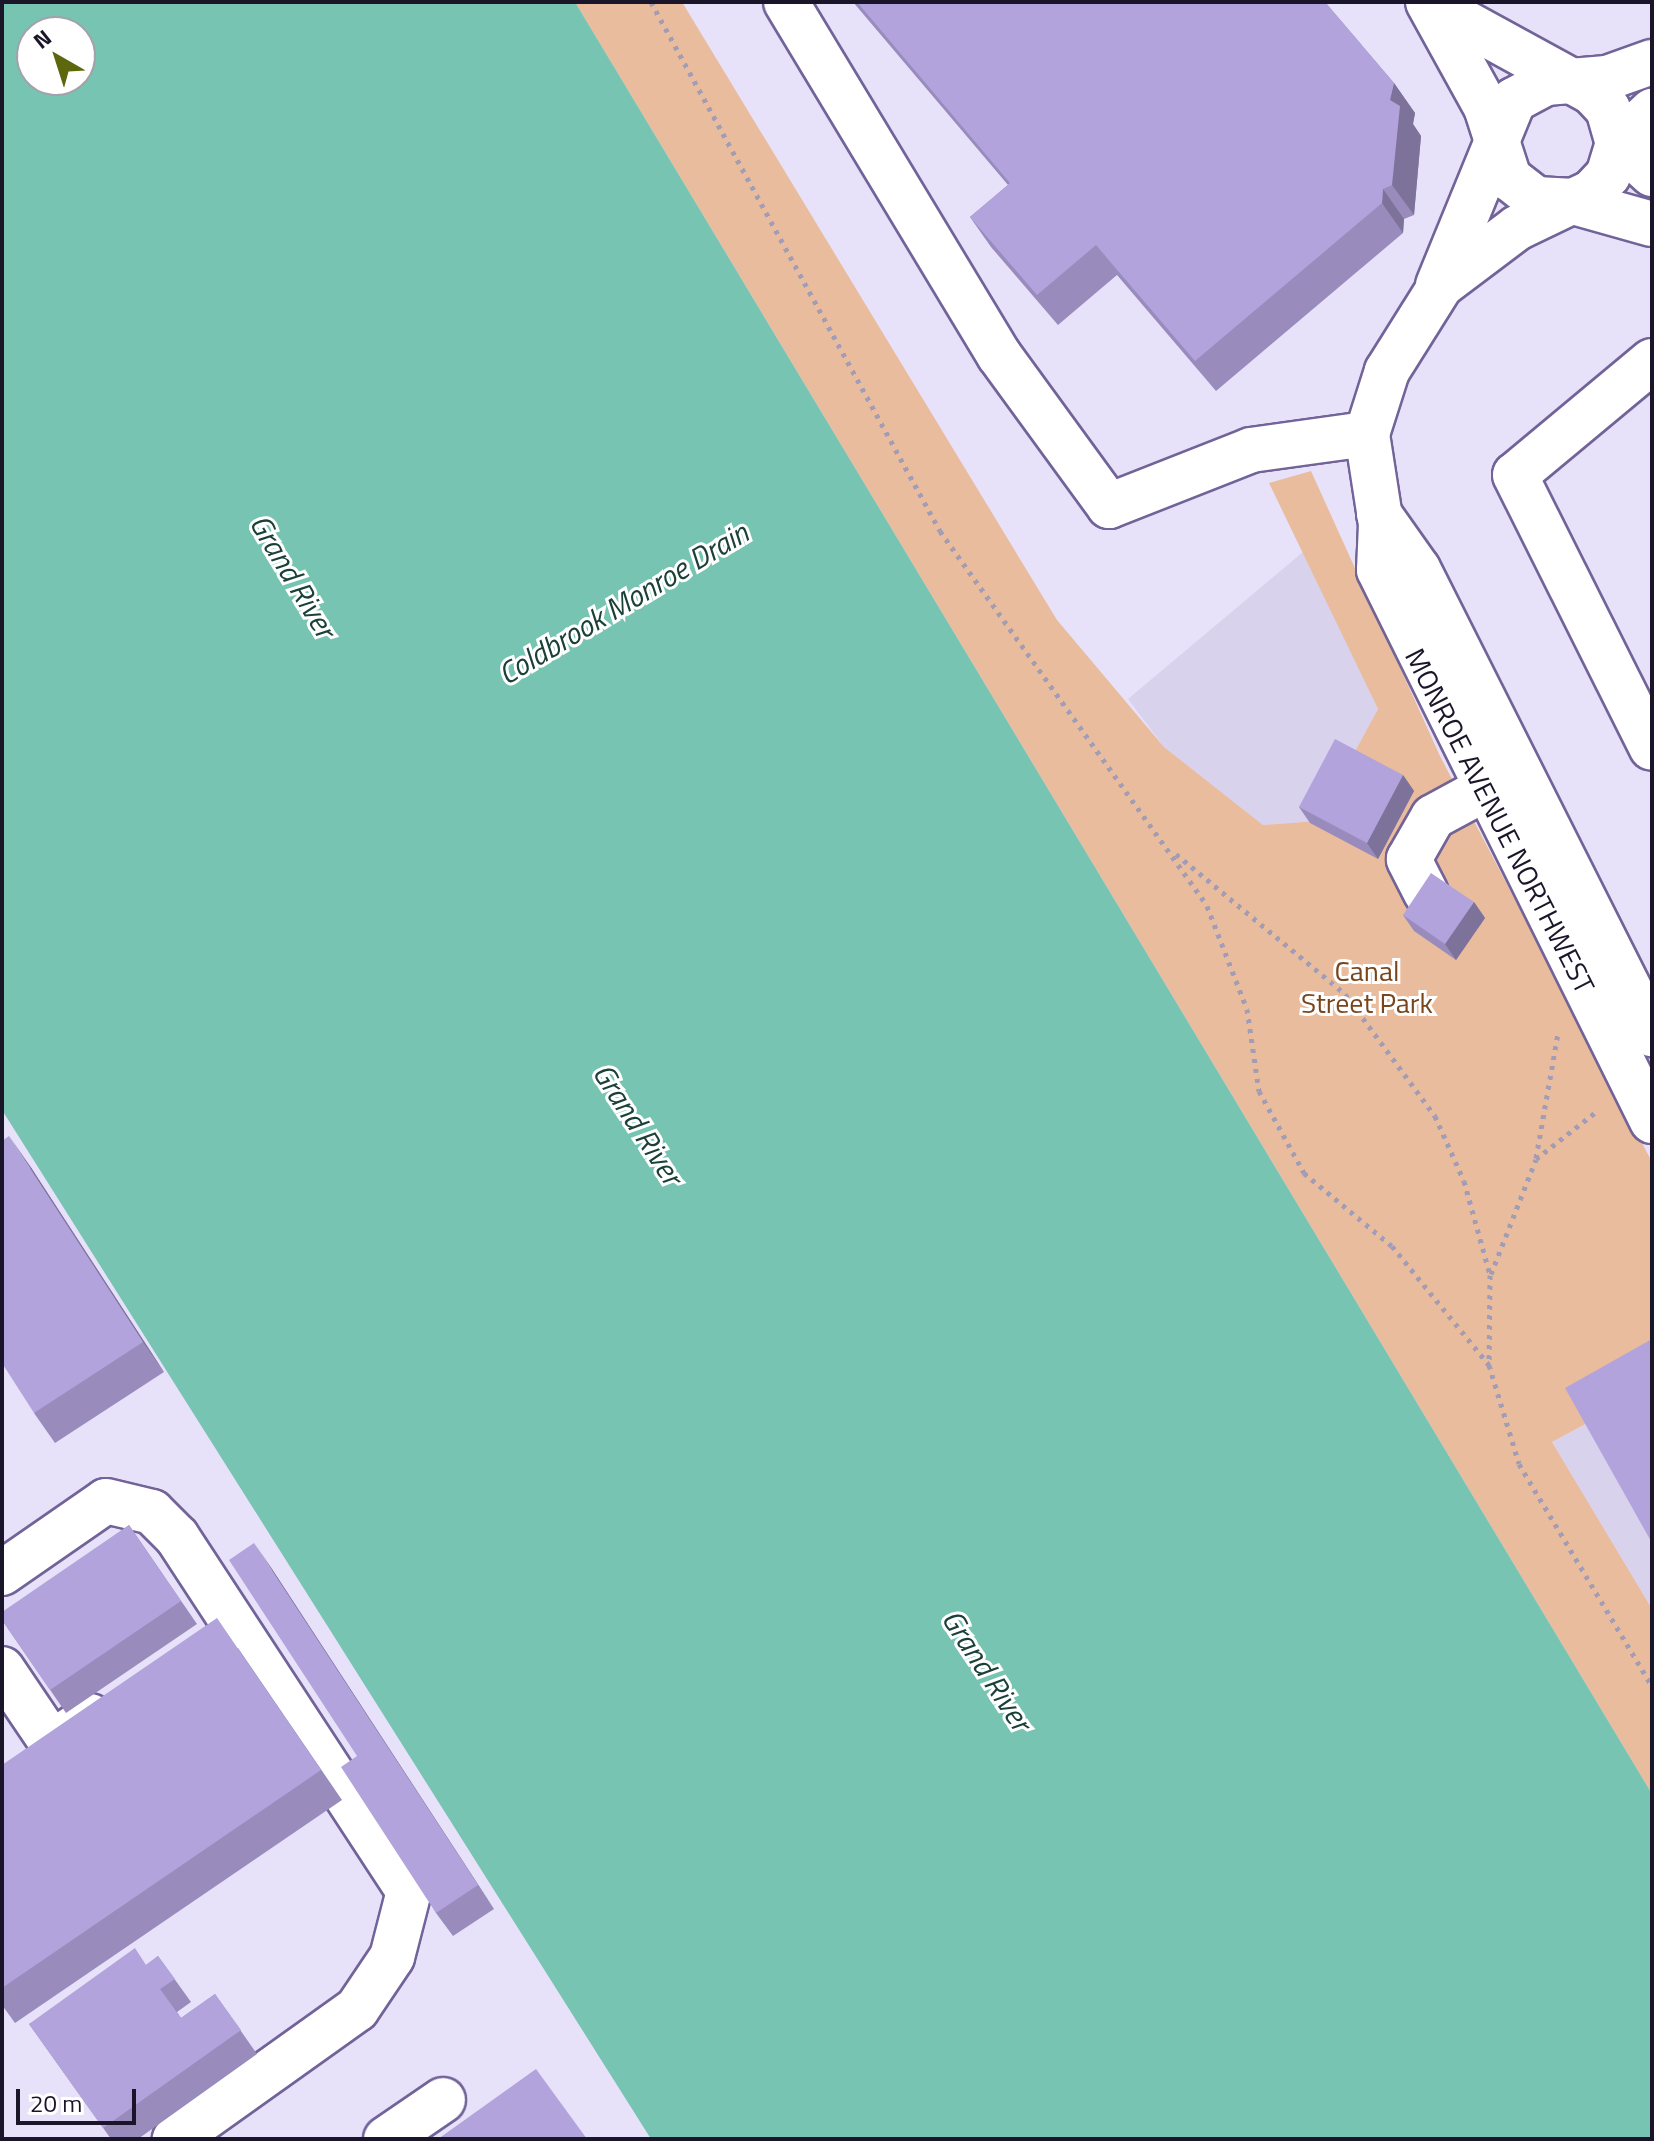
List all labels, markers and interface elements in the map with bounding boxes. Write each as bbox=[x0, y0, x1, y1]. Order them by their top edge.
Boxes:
north arrow bbox=[16, 16, 96, 96]
text: N bbox=[26, 21, 59, 57]
water label: Grand River bbox=[242, 508, 344, 644]
water label: Coldbrook Monroe Drain bbox=[491, 514, 755, 692]
street label: MONROE AVENUE NORTHWEST bbox=[1398, 643, 1602, 999]
park label: Canal Street Park bbox=[1301, 954, 1433, 1020]
water label: Grand River bbox=[585, 1057, 691, 1191]
water label: Grand River bbox=[934, 1603, 1040, 1737]
scale bar bbox=[20, 2073, 140, 2123]
text: 20 m bbox=[30, 2085, 82, 2121]

